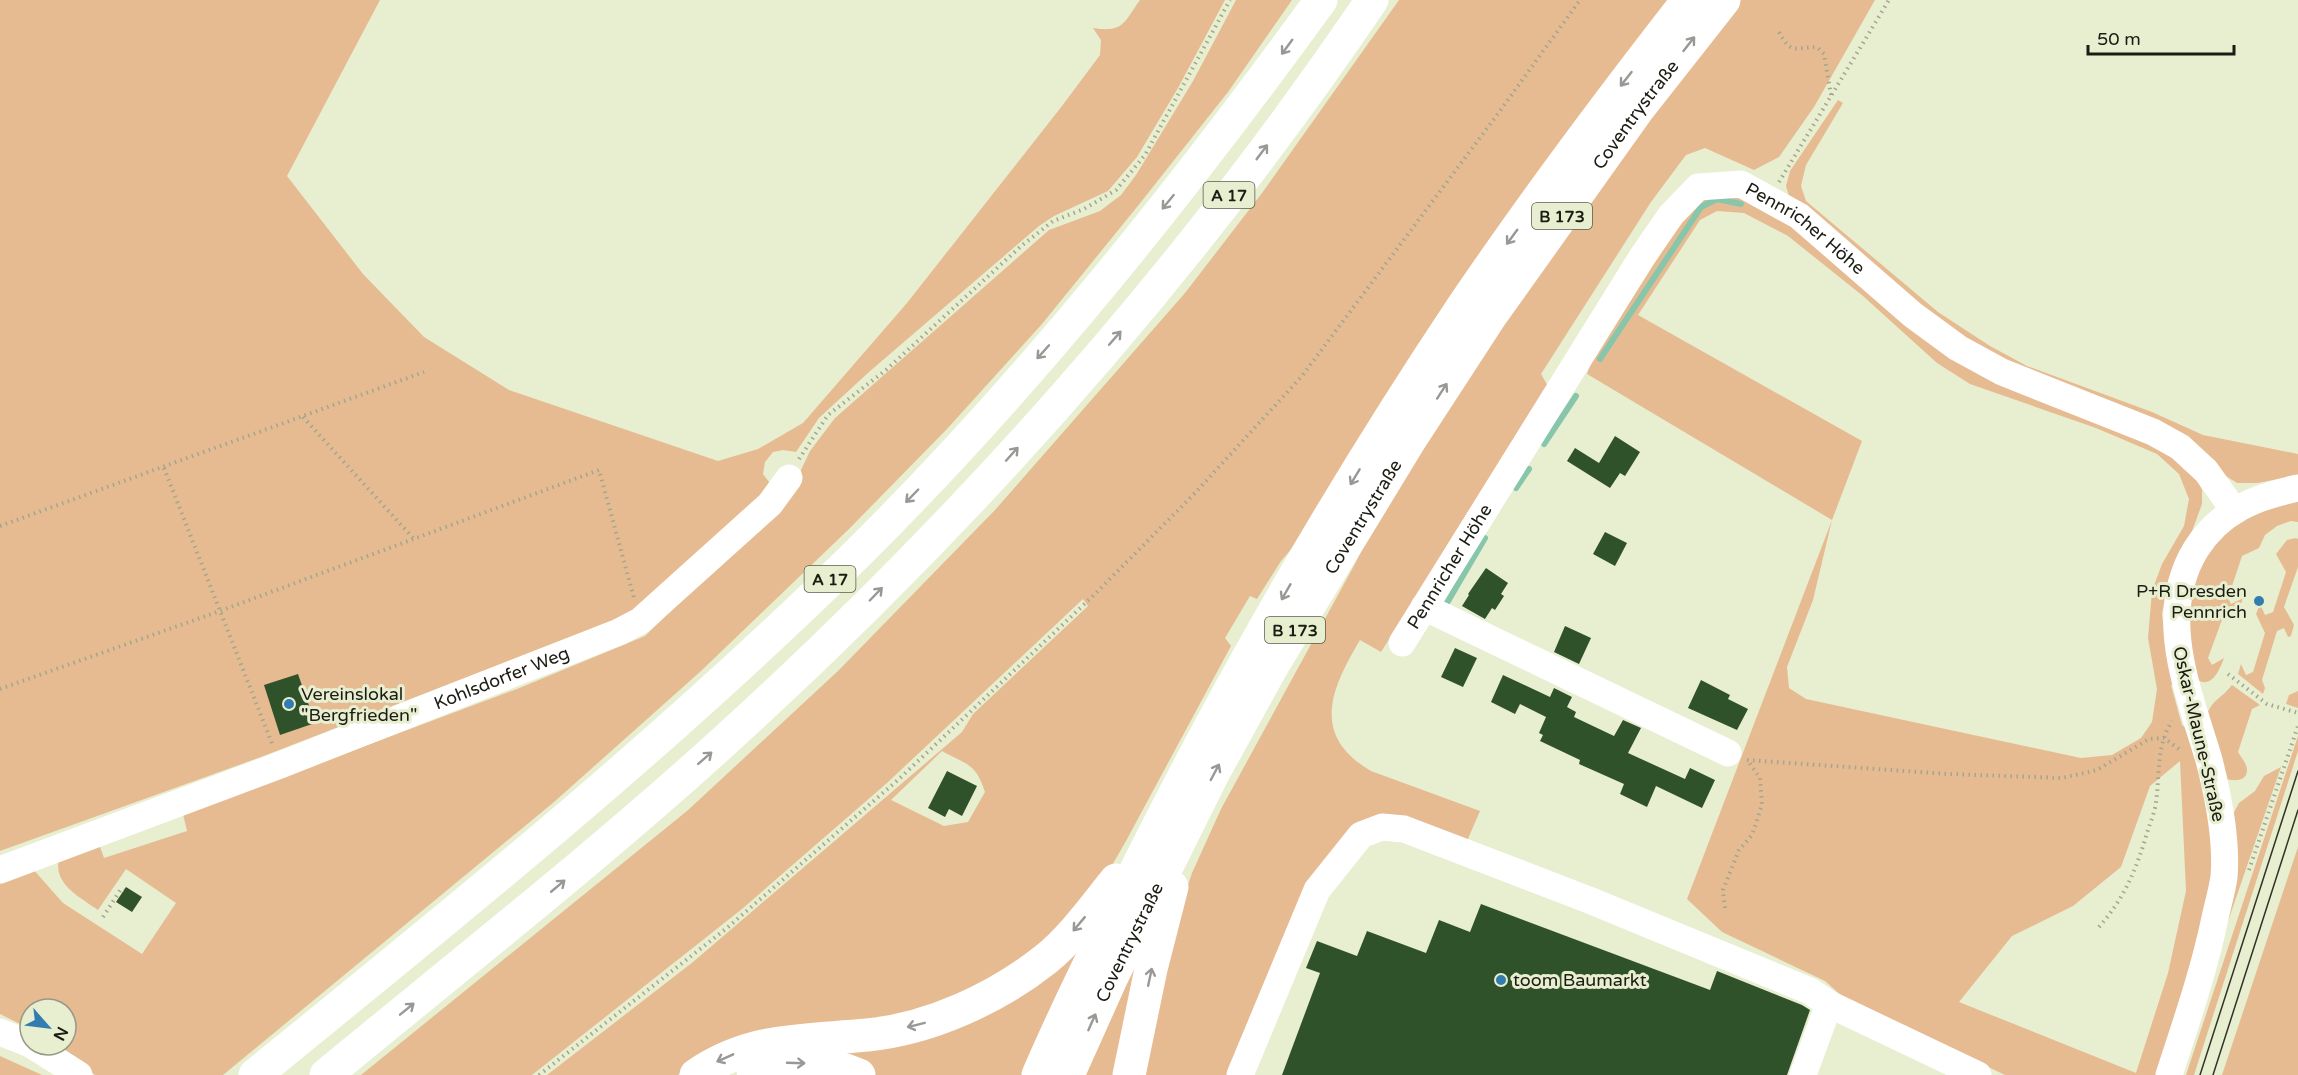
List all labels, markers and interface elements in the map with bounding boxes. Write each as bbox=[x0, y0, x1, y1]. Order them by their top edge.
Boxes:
scale bar bbox=[2088, 18, 2234, 56]
text: 50 m bbox=[2097, 28, 2141, 50]
one-way arrow bbox=[1683, 37, 1696, 53]
one-way arrow bbox=[1281, 39, 1293, 55]
street label: Coventrystraße bbox=[1588, 56, 1683, 174]
one-way arrow bbox=[1620, 71, 1633, 87]
one-way arrow bbox=[1256, 145, 1268, 161]
street label: Pennricher Höhe bbox=[1742, 178, 1869, 279]
road number: A 17 bbox=[1204, 182, 1254, 208]
one-way arrow bbox=[1162, 194, 1175, 210]
road number: B 173 bbox=[1532, 203, 1592, 229]
one-way arrow bbox=[1506, 229, 1518, 245]
one-way arrow bbox=[1108, 330, 1121, 346]
one-way arrow bbox=[1036, 344, 1050, 359]
one-way arrow bbox=[1436, 383, 1448, 400]
one-way arrow bbox=[1004, 446, 1019, 461]
street label: Coventrystraße bbox=[1320, 455, 1407, 578]
one-way arrow bbox=[1348, 468, 1360, 485]
one-way arrow bbox=[905, 488, 919, 503]
street label: Pennricher Höhe bbox=[1402, 500, 1497, 633]
road number: A 17 bbox=[804, 566, 856, 592]
place label: P+R Dresden Pennrich bbox=[2136, 580, 2247, 623]
one-way arrow bbox=[1279, 583, 1291, 600]
one-way arrow bbox=[869, 587, 884, 602]
marker: P+R Dresden Pennrich bbox=[2252, 594, 2266, 608]
road number: B 173 bbox=[1265, 617, 1325, 643]
street label: Kohlsdorfer Weg bbox=[431, 642, 572, 715]
street label: Oskar-Maune-Straße bbox=[2168, 644, 2230, 824]
place label: Vereinslokal "Bergfrieden" bbox=[301, 683, 417, 726]
marker: Vereinslokal "Bergfrieden" bbox=[282, 697, 296, 711]
one-way arrow bbox=[697, 751, 712, 765]
one-way arrow bbox=[1209, 763, 1221, 781]
one-way arrow bbox=[550, 879, 566, 892]
street label: Coventrystraße bbox=[1091, 879, 1168, 1006]
one-way arrow bbox=[1073, 916, 1086, 932]
one-way arrow bbox=[1145, 967, 1156, 987]
place label: toom Baumarkt bbox=[1513, 969, 1647, 991]
marker: toom Baumarkt bbox=[1494, 973, 1508, 987]
north arrow bbox=[18, 997, 78, 1057]
one-way arrow bbox=[399, 1003, 415, 1016]
one-way arrow bbox=[1087, 1013, 1098, 1031]
one-way arrow bbox=[907, 1019, 926, 1031]
text: N bbox=[49, 1023, 72, 1044]
one-way arrow bbox=[717, 1052, 735, 1064]
one-way arrow bbox=[786, 1057, 806, 1068]

